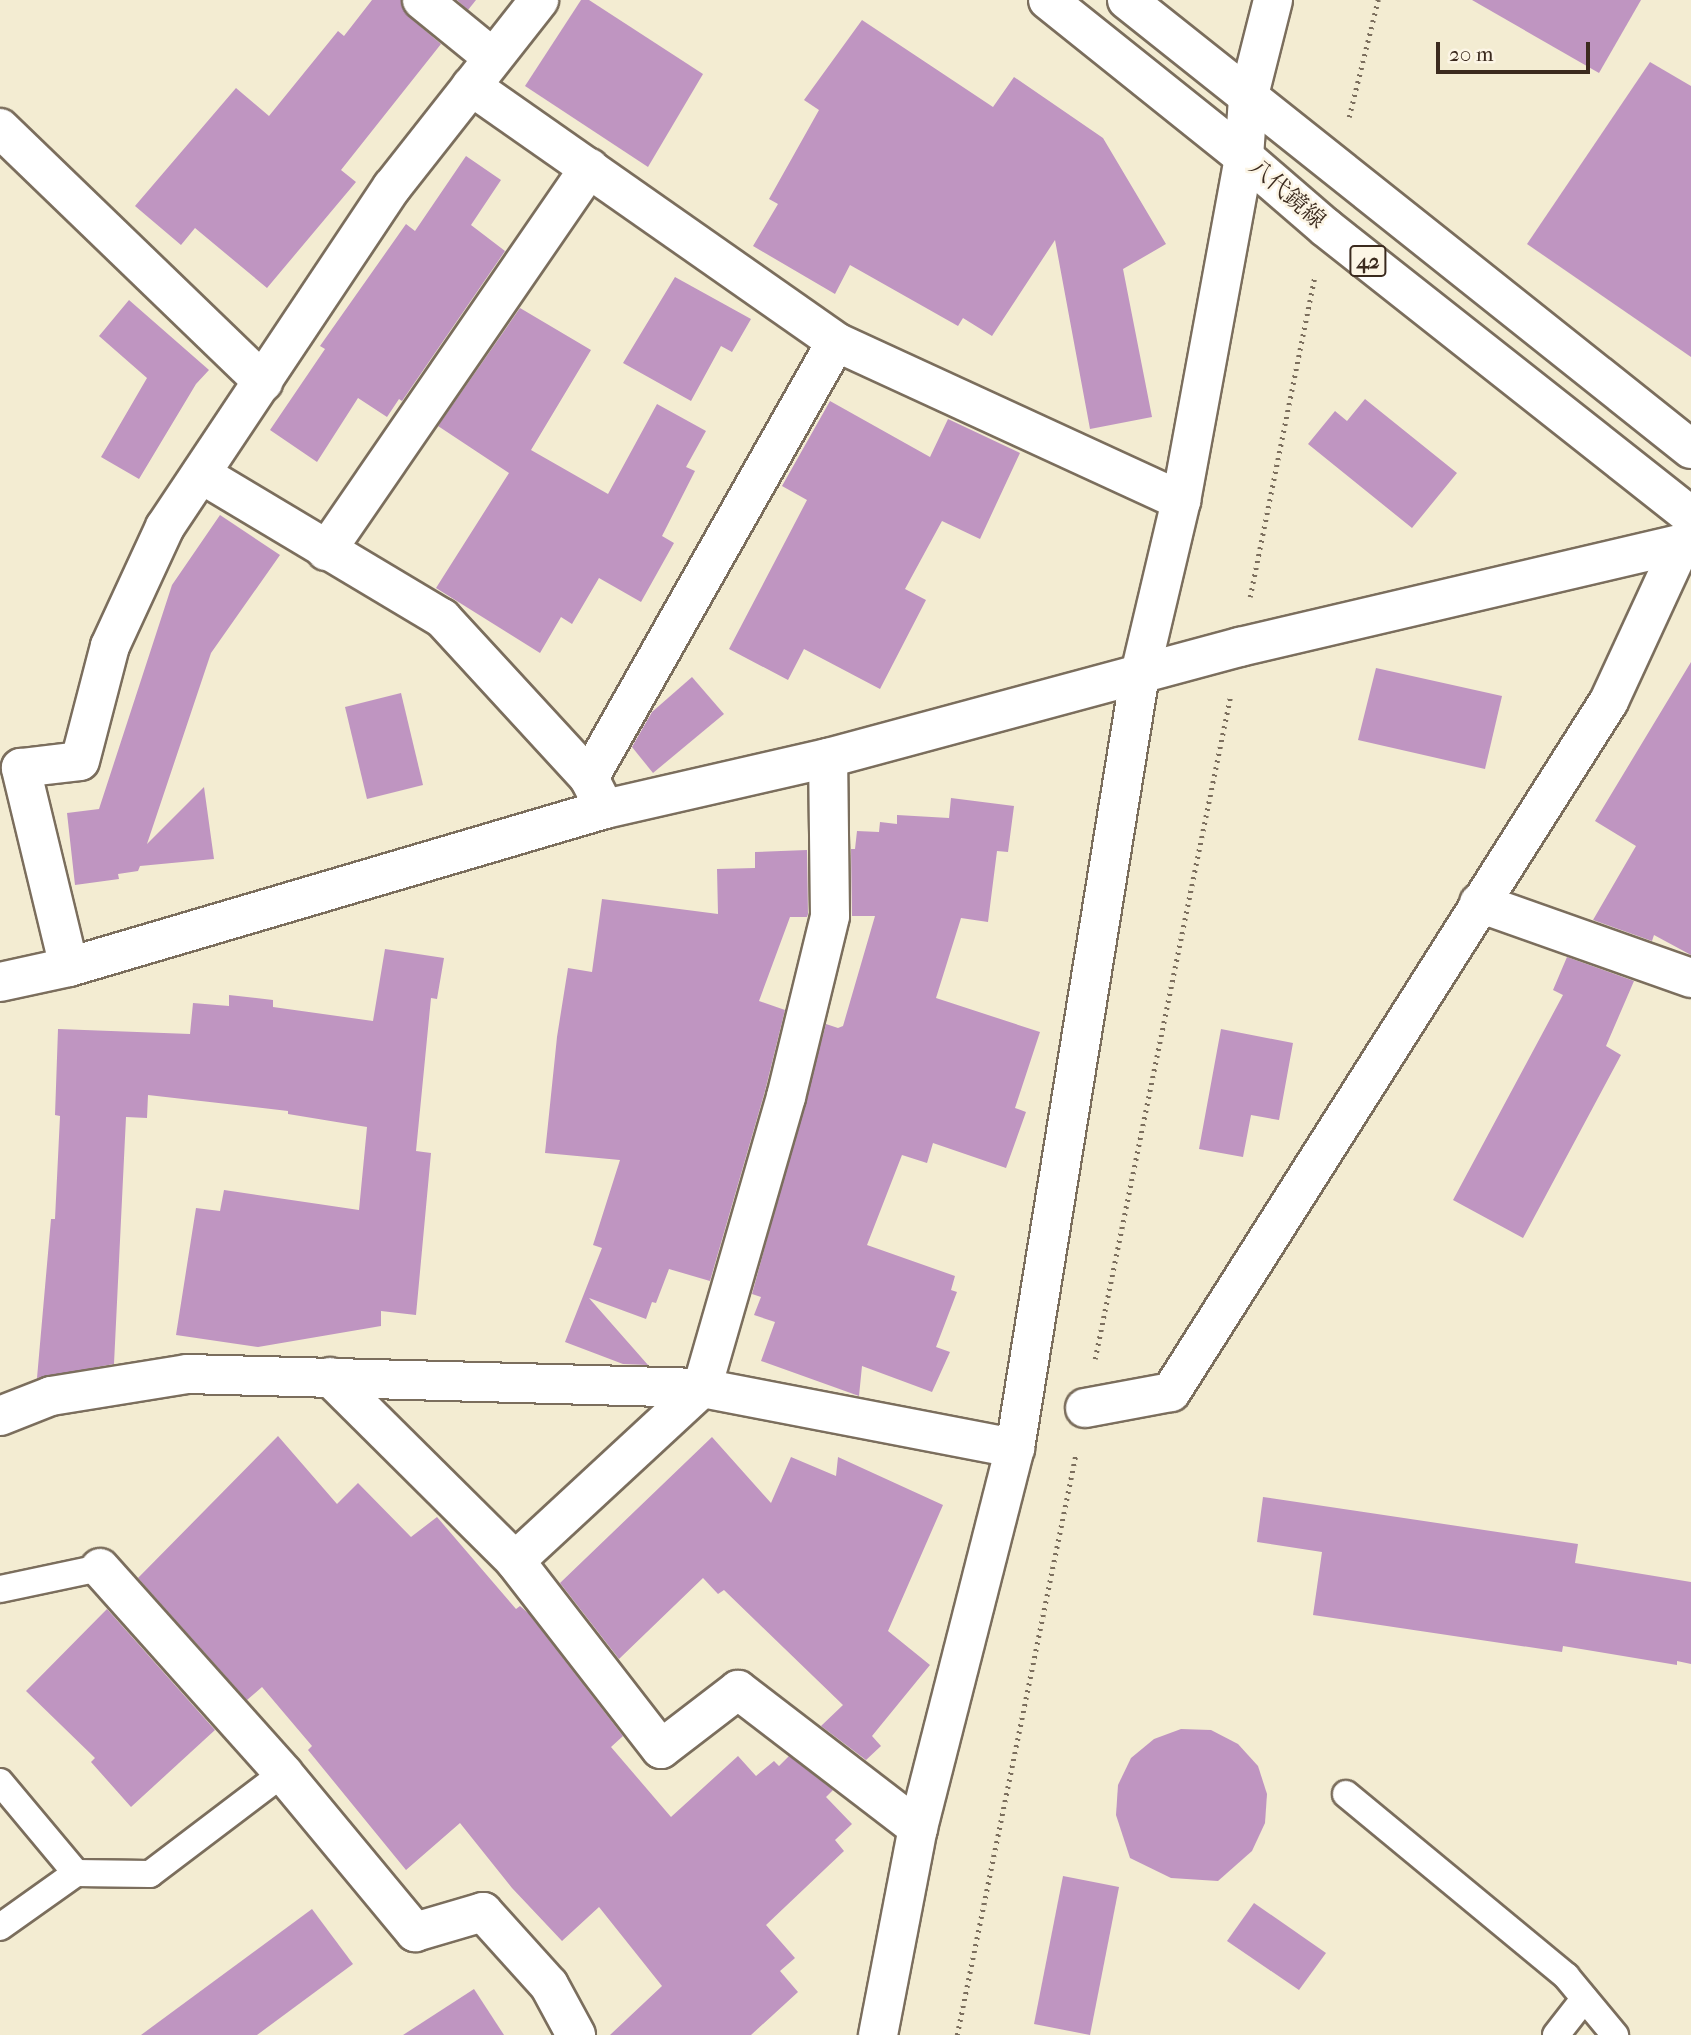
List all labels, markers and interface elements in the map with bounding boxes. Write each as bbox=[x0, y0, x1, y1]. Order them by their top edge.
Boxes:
scale bar bbox=[1439, 28, 1593, 72]
text: 20 m bbox=[1449, 42, 1493, 66]
street label: 八代鏡線 bbox=[1243, 153, 1331, 235]
road number: 42 bbox=[1349, 244, 1387, 278]

